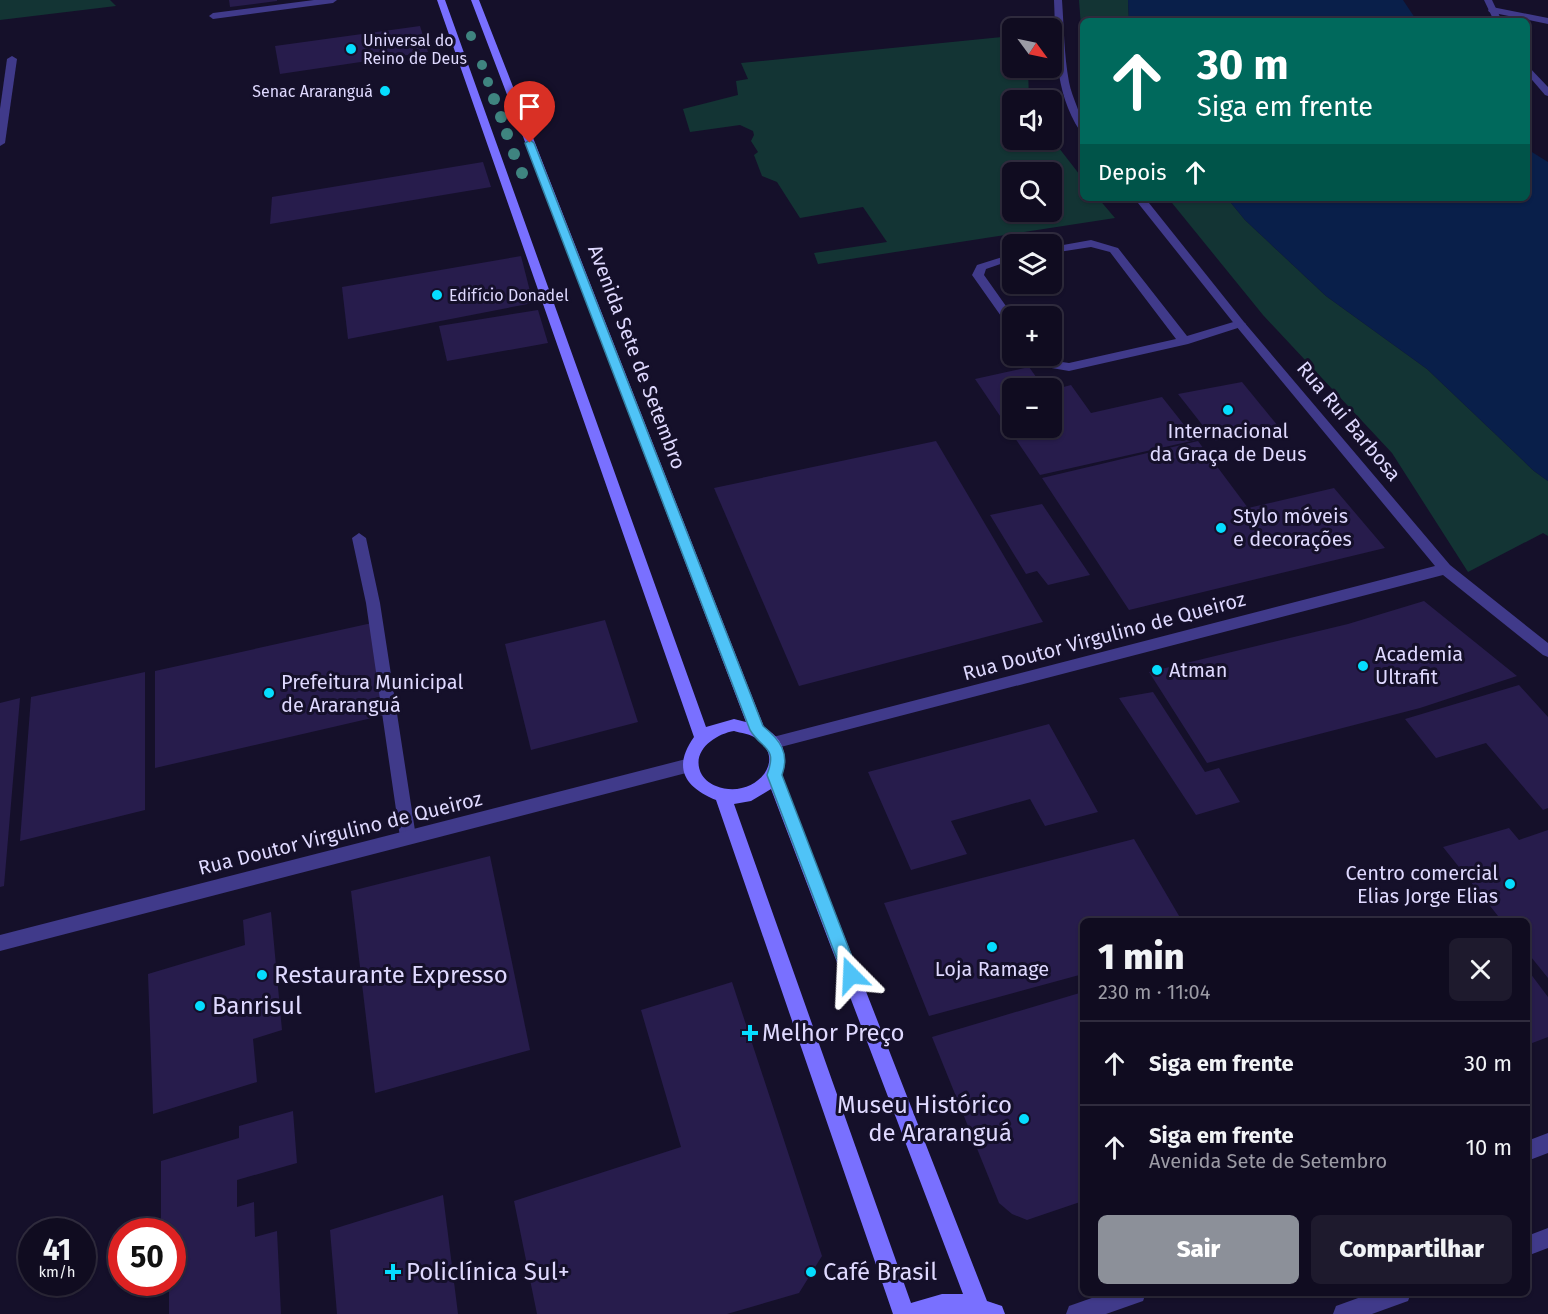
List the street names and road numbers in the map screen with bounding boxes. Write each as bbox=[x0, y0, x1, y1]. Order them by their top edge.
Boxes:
street label: Avenida Sete de Setembro bbox=[583, 242, 691, 472]
street label: Rua Rui Barbosa bbox=[1292, 356, 1406, 486]
street label: Rua Doutor Virgulino de Queiroz bbox=[960, 587, 1248, 685]
street label: Rua Doutor Virgulino de Queiroz bbox=[196, 786, 485, 880]

